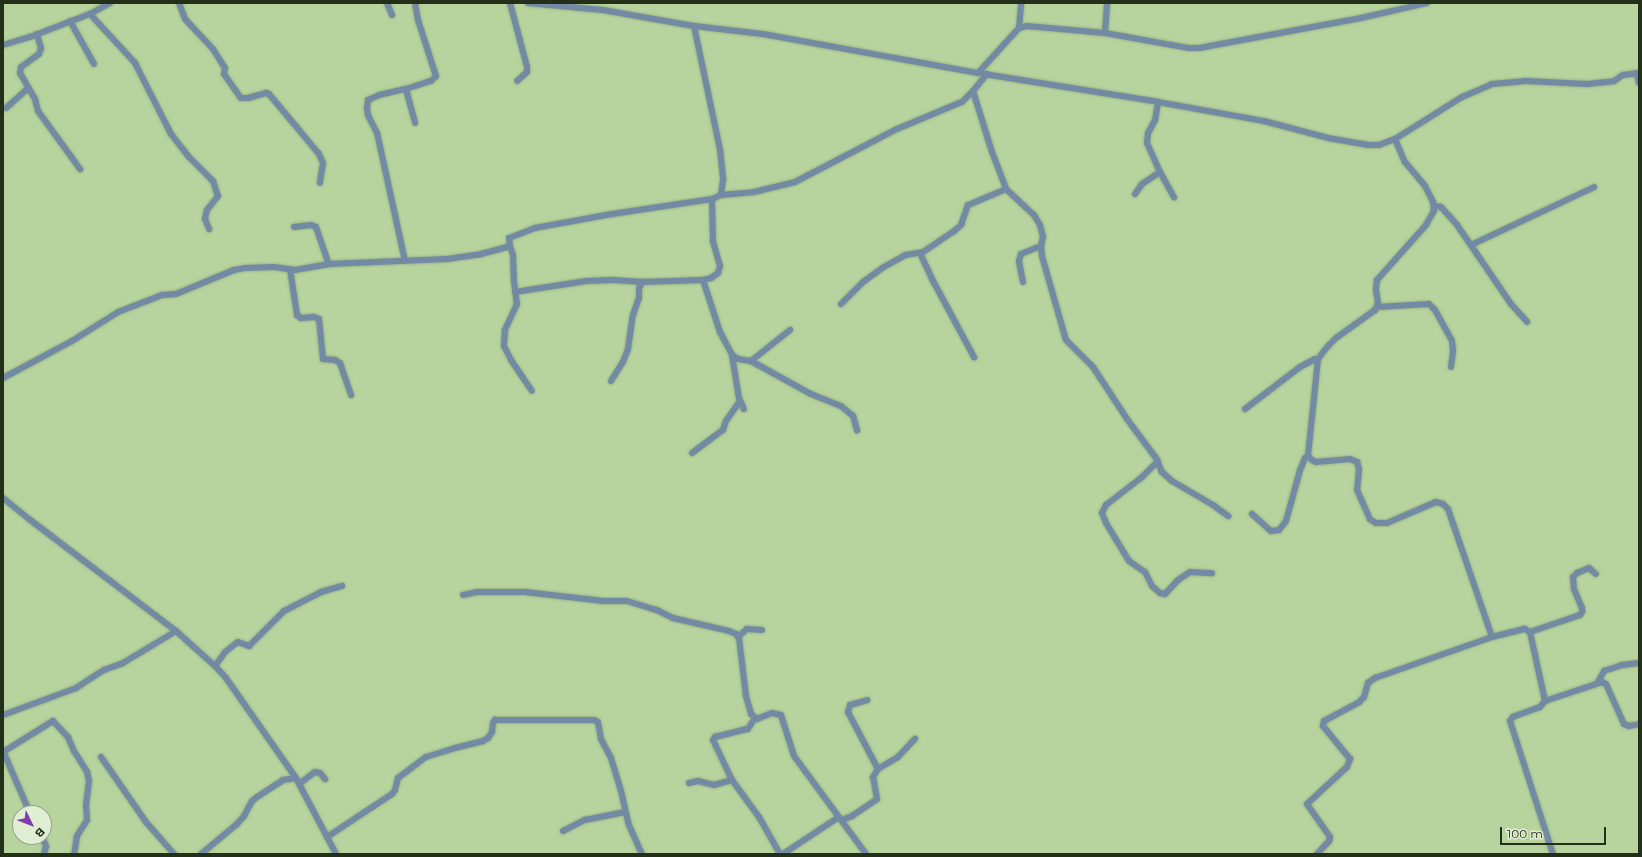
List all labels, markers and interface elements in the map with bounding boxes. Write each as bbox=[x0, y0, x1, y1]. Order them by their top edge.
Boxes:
north arrow bbox=[12, 805, 52, 845]
scale bar bbox=[1502, 819, 1608, 845]
text: B bbox=[32, 825, 48, 840]
text: 100 m bbox=[1507, 826, 1543, 841]

